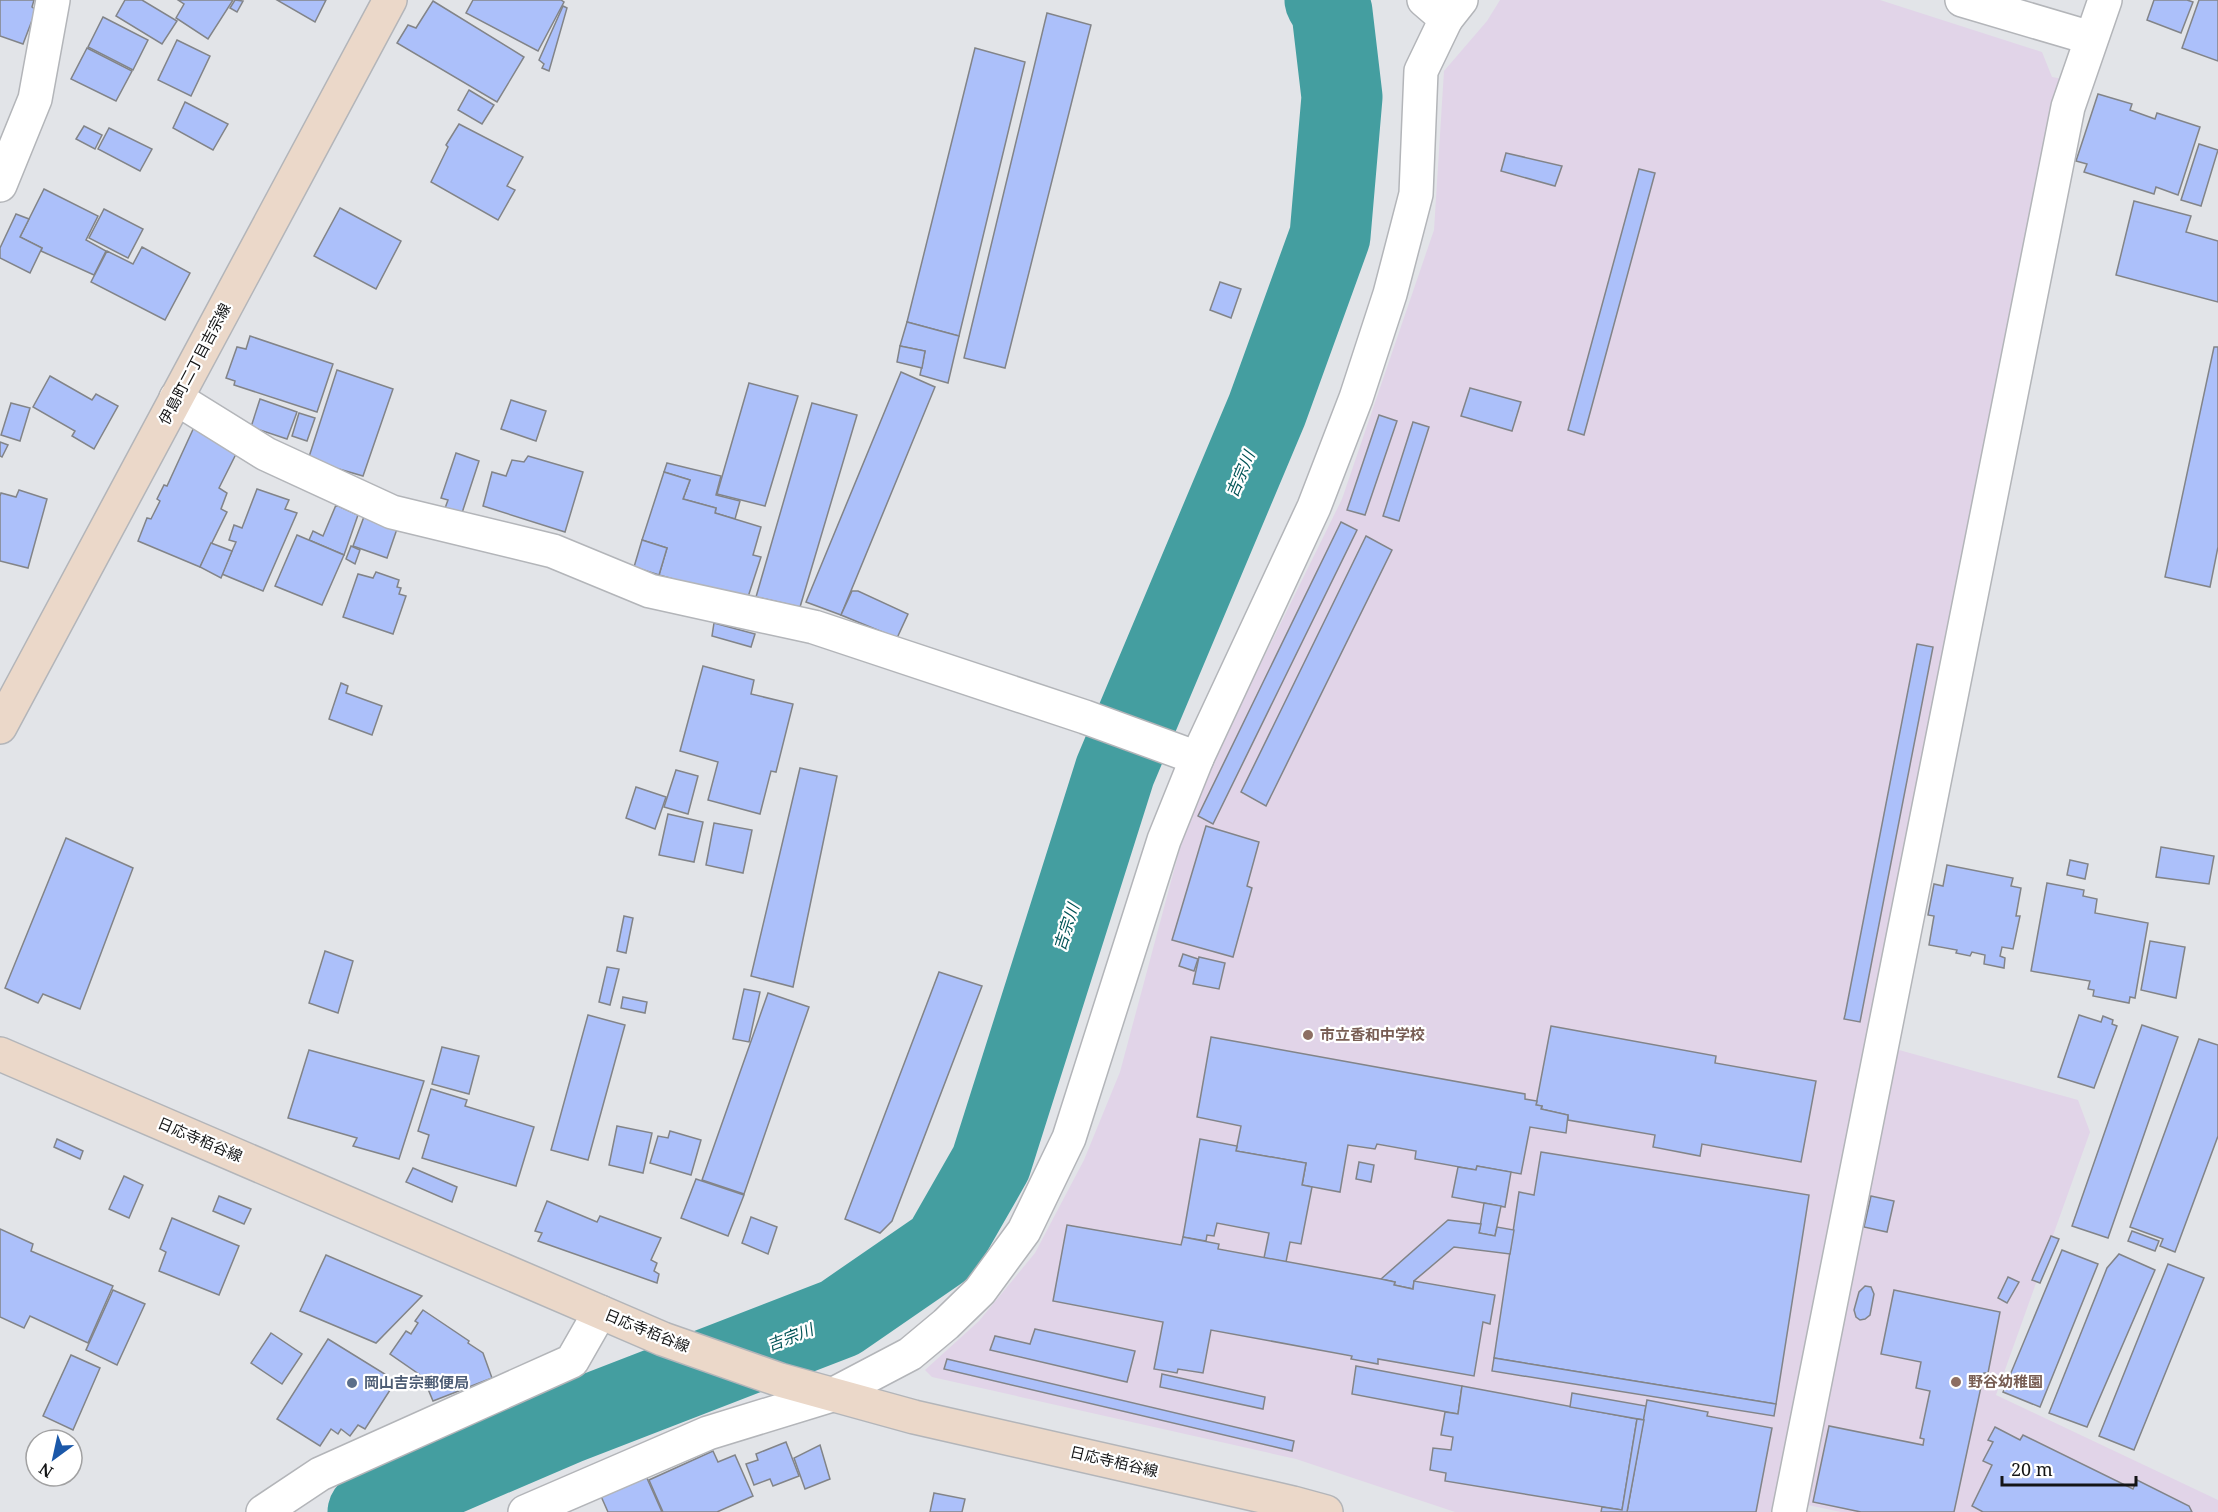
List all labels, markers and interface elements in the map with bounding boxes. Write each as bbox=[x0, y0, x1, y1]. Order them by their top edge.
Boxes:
street label: 伊島町二丁目吉宗線 bbox=[154, 299, 235, 428]
water label: 吉宗川 bbox=[1220, 446, 1260, 500]
water label: 吉宗川 bbox=[1048, 899, 1084, 953]
place label: 市立香和中学校 bbox=[1320, 1024, 1425, 1044]
marker: 市立香和中学校 bbox=[1301, 1028, 1315, 1042]
street label: 日応寺栢谷線 bbox=[155, 1112, 246, 1166]
street label: 日応寺栢谷線 bbox=[602, 1304, 693, 1356]
water label: 吉宗川 bbox=[764, 1317, 818, 1356]
place label: 野谷幼稚園 bbox=[1968, 1371, 2043, 1391]
place label: 岡山吉宗郵便局 bbox=[364, 1372, 469, 1392]
marker: 野谷幼稚園 bbox=[1949, 1375, 1963, 1389]
marker: 岡山吉宗郵便局 bbox=[345, 1376, 359, 1390]
north arrow bbox=[24, 1428, 84, 1488]
street label: 日応寺栢谷線 bbox=[1068, 1441, 1160, 1481]
scale bar bbox=[2002, 1449, 2136, 1487]
text: 20 m bbox=[2011, 1457, 2053, 1481]
text: N bbox=[34, 1458, 57, 1483]

